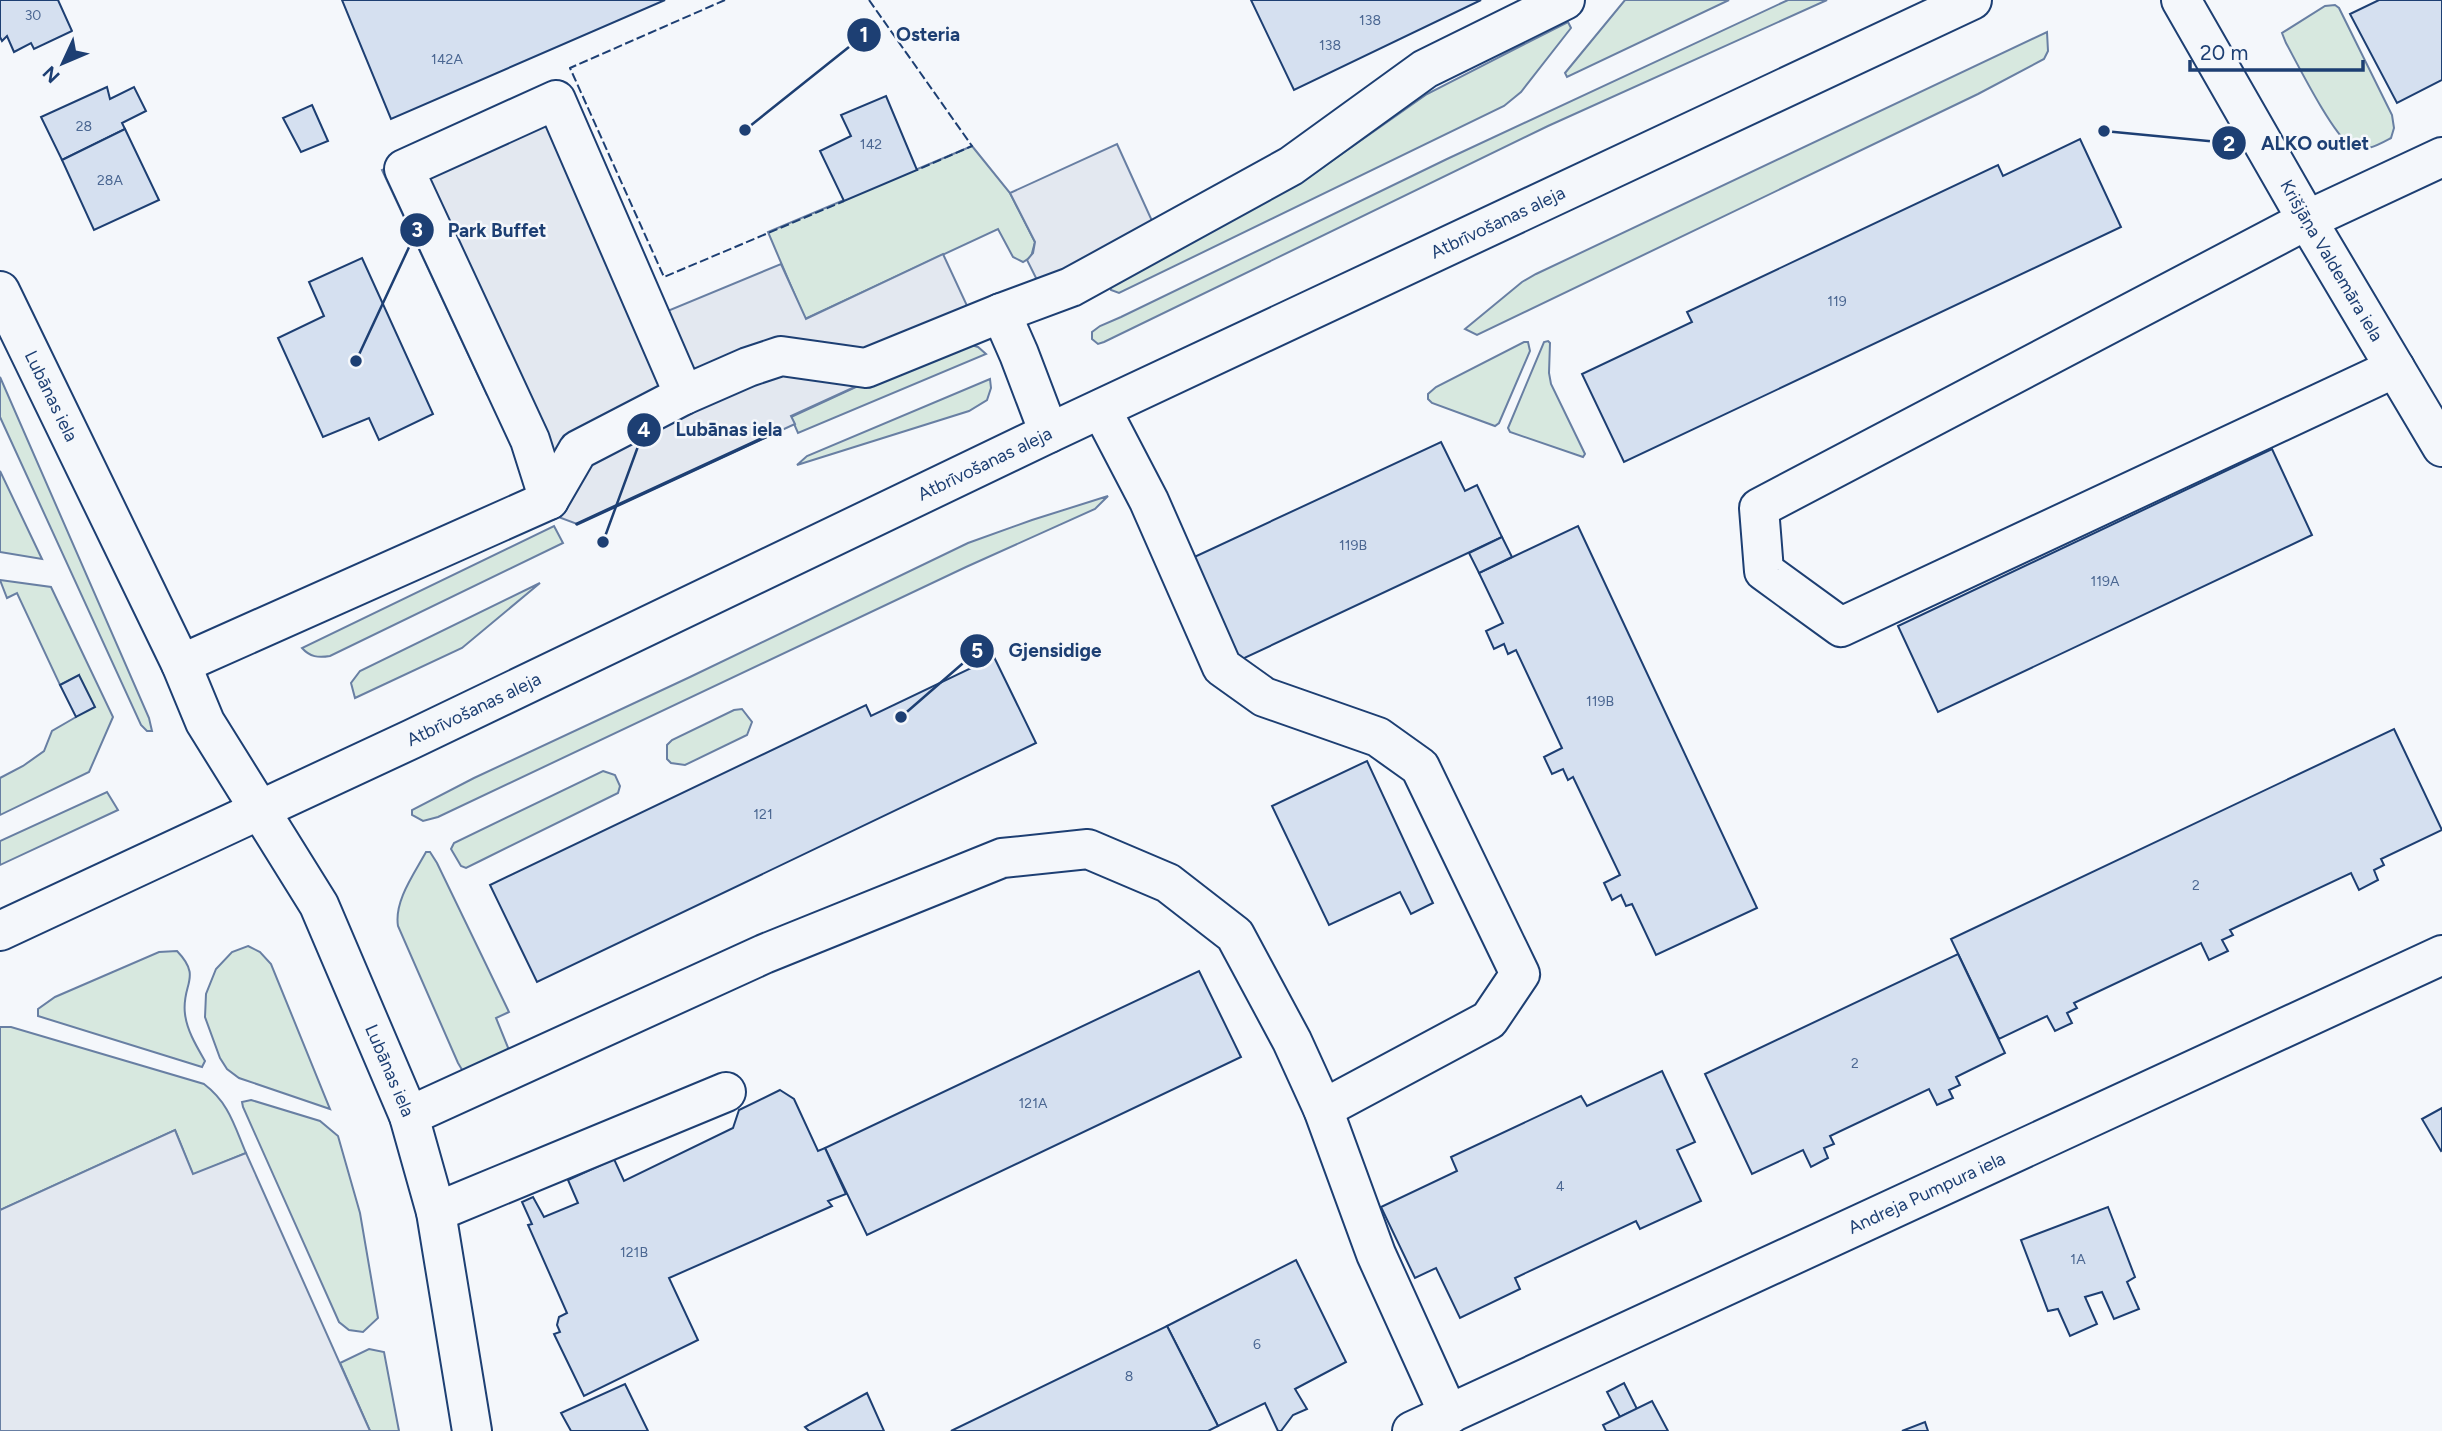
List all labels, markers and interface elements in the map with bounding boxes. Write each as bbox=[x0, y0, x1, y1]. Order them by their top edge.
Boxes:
house number: 30 bbox=[25, 7, 41, 24]
house number: 138 bbox=[1359, 12, 1381, 29]
callout: Osteria bbox=[847, 15, 974, 55]
text: 1 bbox=[860, 22, 868, 47]
text: Osteria bbox=[896, 23, 960, 46]
north arrow bbox=[28, 28, 98, 98]
scale bar bbox=[2190, 28, 2363, 72]
house number: 138 bbox=[1319, 37, 1341, 54]
text: 20 m bbox=[2200, 40, 2248, 65]
house number: 142A bbox=[431, 51, 463, 68]
text: N bbox=[38, 61, 65, 88]
house number: 28 bbox=[76, 118, 92, 135]
callout: ALKO outlet bbox=[2211, 123, 2383, 163]
text: 2 bbox=[2223, 131, 2235, 156]
text: ALKO outlet bbox=[2261, 132, 2369, 155]
house number: 142 bbox=[860, 136, 882, 153]
house number: 28A bbox=[97, 172, 123, 189]
street label: Krišjāņa Valdemāra iela bbox=[2275, 176, 2388, 346]
street label: Atbrīvošanas aleja bbox=[1427, 181, 1569, 263]
callout: Park Buffet bbox=[399, 210, 561, 250]
text: 3 bbox=[411, 217, 423, 242]
text: Park Buffet bbox=[448, 219, 547, 242]
house number: 119 bbox=[1827, 293, 1847, 310]
street label: Lubānas iela bbox=[20, 347, 82, 445]
callout: Lubānas iela bbox=[626, 410, 796, 450]
text: 4 bbox=[637, 417, 651, 442]
text: Lubānas iela bbox=[676, 418, 782, 441]
street label: Atbrīvošanas aleja bbox=[914, 422, 1055, 505]
house number: 119B bbox=[1339, 537, 1367, 554]
house number: 119A bbox=[2091, 573, 2120, 590]
callout: Gjensidige bbox=[960, 631, 1116, 671]
text: 5 bbox=[971, 638, 983, 663]
text: Gjensidige bbox=[1008, 639, 1102, 662]
street label: Atbrīvošanas aleja bbox=[403, 668, 544, 751]
house number: 119B bbox=[1586, 693, 1614, 710]
house number: 121 bbox=[753, 806, 773, 823]
house number: 2 bbox=[2192, 877, 2200, 894]
street label: Lubānas iela bbox=[360, 1021, 419, 1120]
house number: 2 bbox=[1851, 1055, 1859, 1072]
house number: 121A bbox=[1019, 1095, 1048, 1112]
street label: Andreja Pumpura iela bbox=[1845, 1147, 2009, 1239]
house number: 4 bbox=[1556, 1178, 1565, 1195]
house number: 121B bbox=[620, 1244, 648, 1261]
house number: 1A bbox=[2070, 1251, 2086, 1268]
house number: 6 bbox=[1253, 1336, 1261, 1353]
house number: 8 bbox=[1125, 1368, 1133, 1385]

